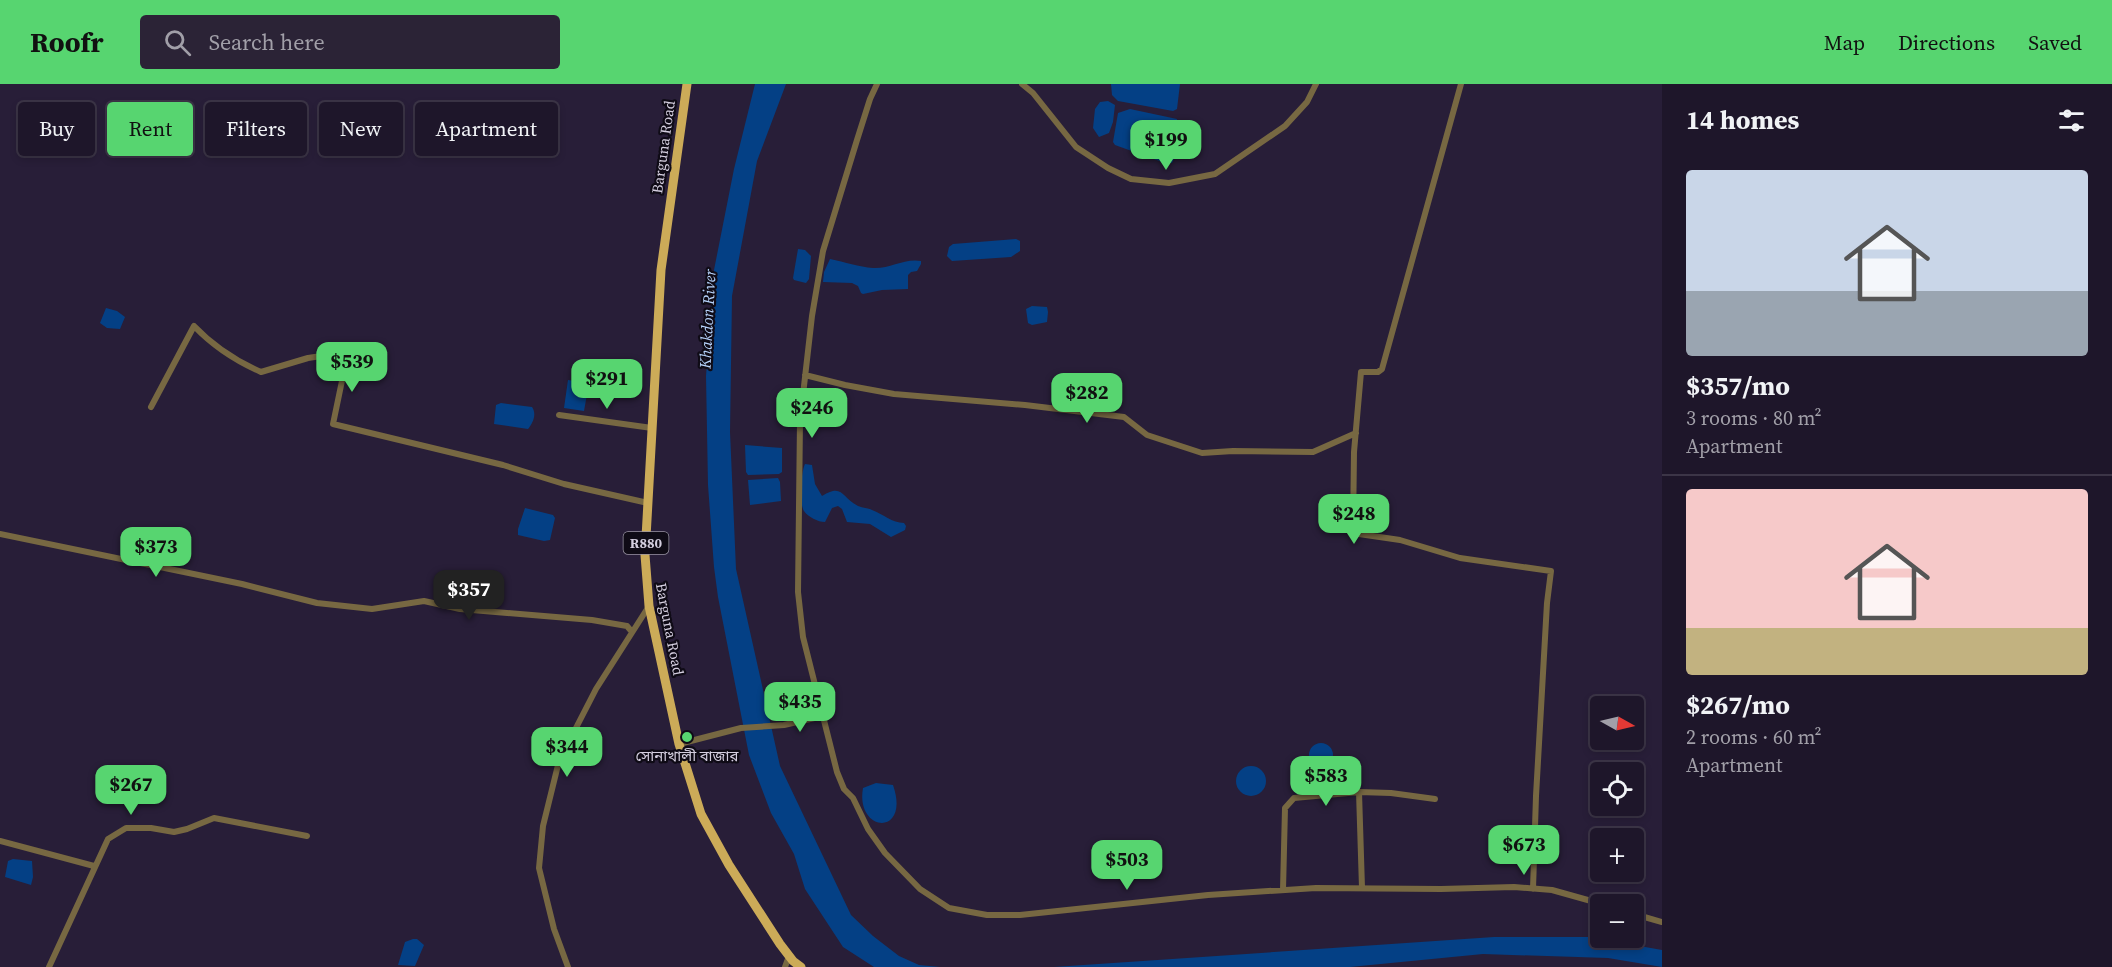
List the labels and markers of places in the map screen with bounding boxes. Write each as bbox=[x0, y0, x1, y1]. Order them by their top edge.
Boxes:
pin: $199 bbox=[1130, 120, 1202, 171]
pin: $539 bbox=[316, 342, 388, 393]
pin: $291 bbox=[571, 359, 643, 410]
pin: $282 bbox=[1051, 373, 1123, 424]
pin: $246 bbox=[776, 388, 848, 439]
pin: $248 bbox=[1318, 494, 1390, 545]
pin: $373 bbox=[120, 527, 192, 578]
pin: $357 bbox=[433, 570, 505, 621]
pin: $435 bbox=[764, 682, 836, 733]
pin: $344 bbox=[531, 727, 603, 778]
marker: সোনাখালী বাজার bbox=[680, 730, 694, 744]
place label: সোনাখালী বাজার bbox=[636, 745, 740, 766]
pin: $583 bbox=[1290, 756, 1362, 807]
pin: $267 bbox=[95, 765, 167, 816]
pin: $673 bbox=[1488, 825, 1560, 876]
pin: $503 bbox=[1091, 840, 1163, 891]

